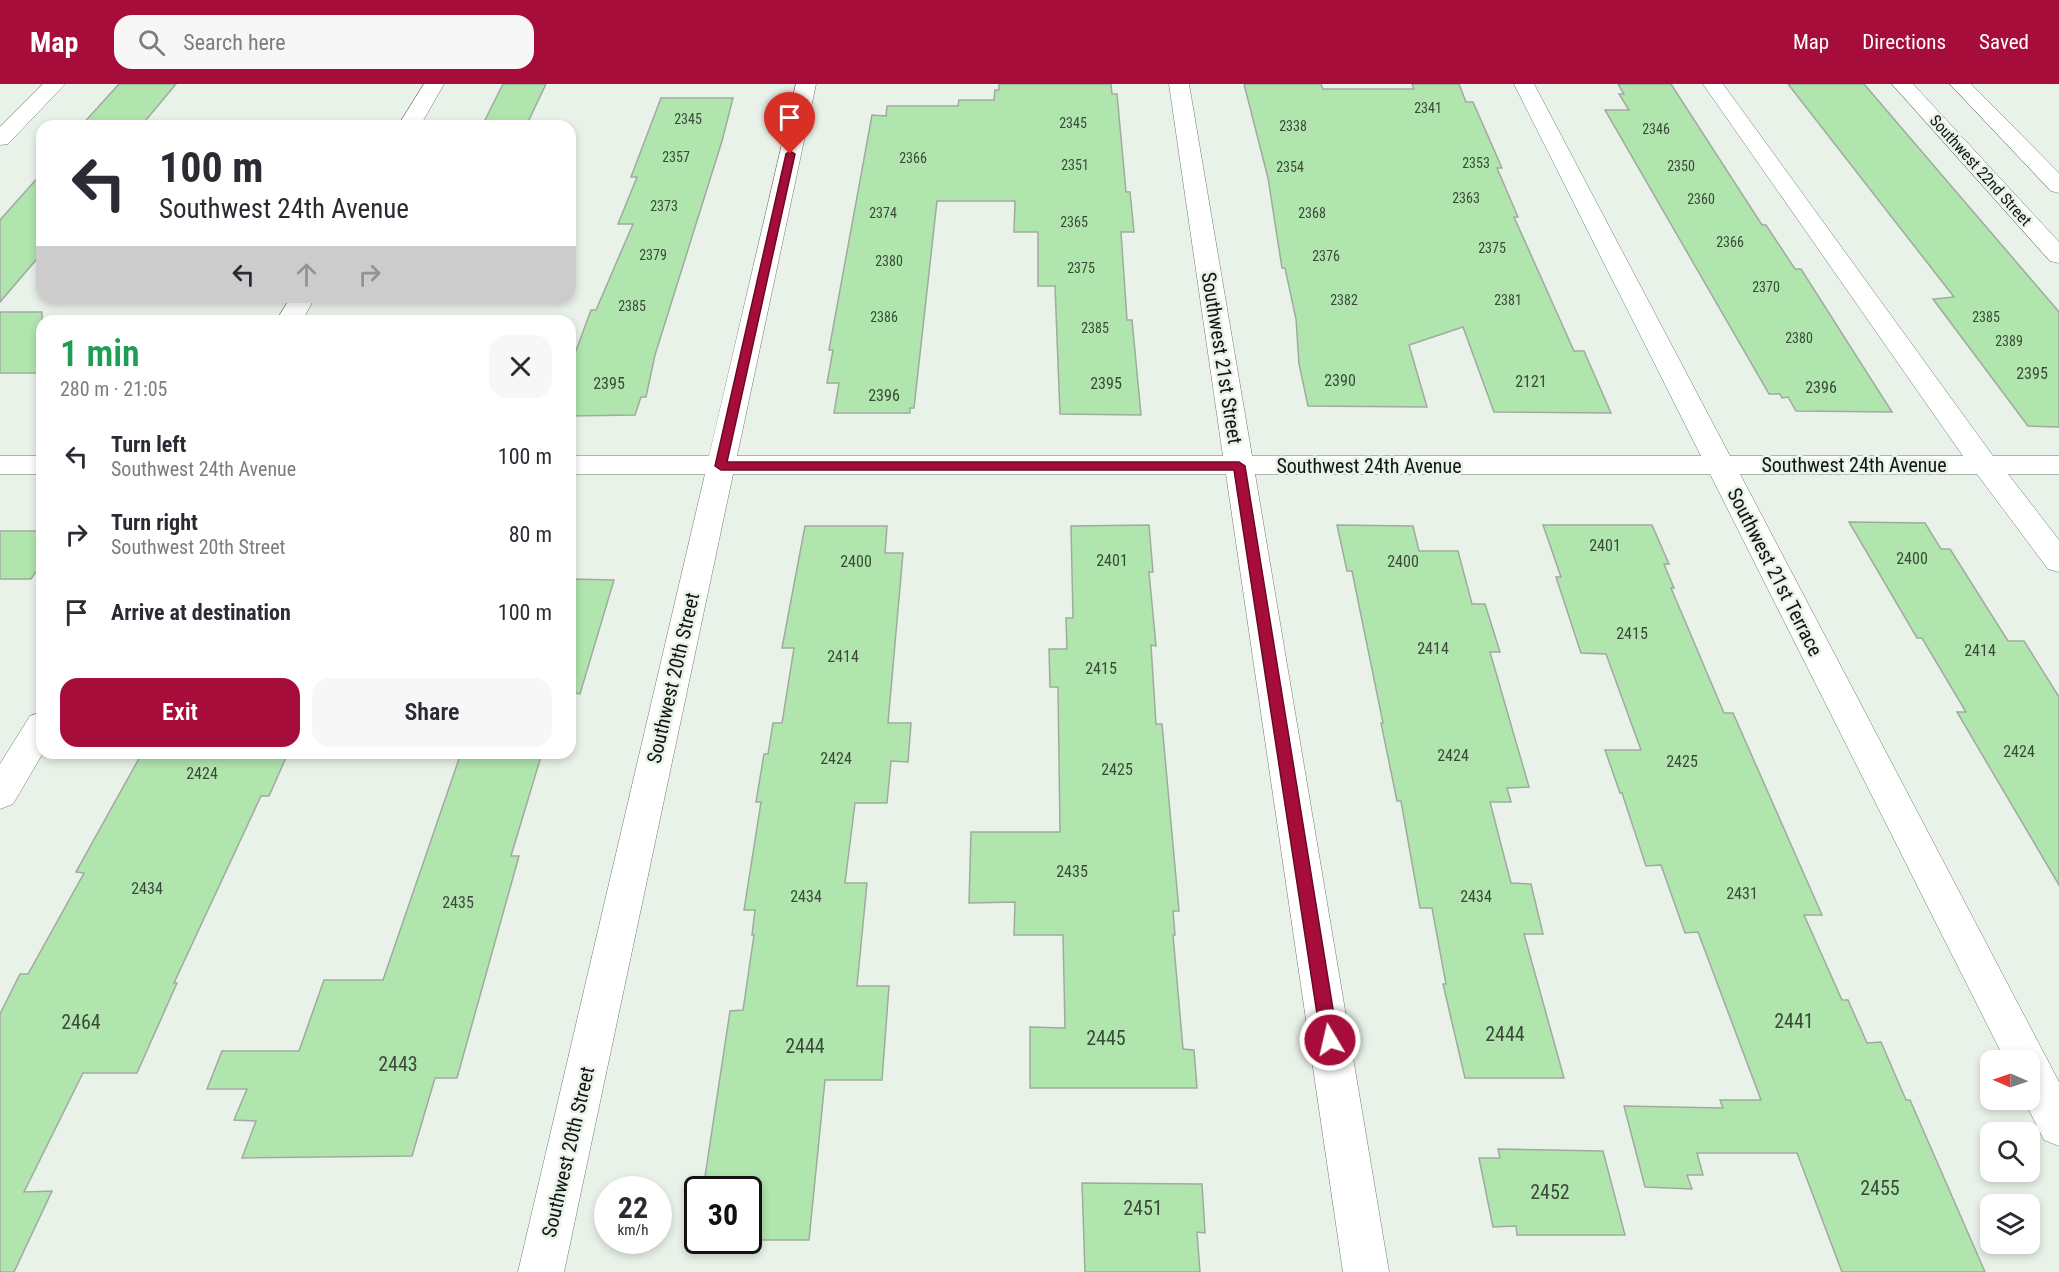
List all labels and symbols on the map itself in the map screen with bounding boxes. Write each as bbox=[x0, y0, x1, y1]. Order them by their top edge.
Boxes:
pin bbox=[764, 92, 815, 154]
house number: 2341 bbox=[1414, 100, 1442, 116]
house number: 2345 bbox=[674, 111, 702, 127]
street label: Southwest 22nd Street bbox=[1926, 111, 2036, 230]
house number: 2345 bbox=[1059, 115, 1087, 131]
house number: 2338 bbox=[1279, 118, 1307, 134]
house number: 2346 bbox=[1642, 121, 1670, 137]
house number: 2357 bbox=[662, 149, 690, 165]
house number: 2366 bbox=[899, 150, 927, 166]
house number: 2353 bbox=[1462, 155, 1490, 171]
house number: 2351 bbox=[1061, 157, 1089, 173]
house number: 2350 bbox=[1667, 158, 1695, 174]
house number: 2354 bbox=[1276, 159, 1304, 175]
house number: 2363 bbox=[1452, 190, 1480, 206]
house number: 2360 bbox=[1687, 191, 1715, 207]
house number: 2373 bbox=[650, 198, 678, 214]
house number: 2374 bbox=[869, 205, 897, 221]
house number: 2368 bbox=[1298, 205, 1326, 221]
house number: 2365 bbox=[1060, 214, 1088, 230]
house number: 2366 bbox=[1716, 234, 1744, 250]
house number: 2375 bbox=[1478, 240, 1506, 256]
house number: 2379 bbox=[639, 247, 667, 263]
house number: 2376 bbox=[1312, 248, 1340, 264]
house number: 2380 bbox=[875, 253, 903, 269]
house number: 2375 bbox=[1067, 260, 1095, 276]
street label: Southwest 21st Street bbox=[1197, 270, 1247, 446]
house number: 2370 bbox=[1752, 279, 1780, 295]
house number: 2382 bbox=[1330, 292, 1358, 308]
house number: 2381 bbox=[1494, 292, 1522, 308]
house number: 2385 bbox=[618, 298, 646, 314]
house number: 2386 bbox=[870, 309, 898, 325]
house number: 2385 bbox=[1972, 309, 2000, 325]
house number: 2385 bbox=[1081, 320, 1109, 336]
house number: 2380 bbox=[1785, 330, 1813, 346]
house number: 2389 bbox=[1995, 333, 2023, 349]
house number: 2395 bbox=[2016, 364, 2048, 383]
house number: 2390 bbox=[1324, 371, 1356, 390]
house number: 2121 bbox=[1515, 372, 1547, 391]
house number: 2395 bbox=[593, 374, 625, 393]
house number: 2395 bbox=[1090, 374, 1122, 393]
house number: 2396 bbox=[1805, 378, 1837, 397]
house number: 2396 bbox=[868, 386, 900, 405]
street label: Southwest 24th Avenue bbox=[1761, 453, 1947, 477]
street label: Southwest 24th Avenue bbox=[1276, 454, 1462, 478]
street label: Southwest 21st Terrace bbox=[1722, 484, 1828, 660]
house number: 2401 bbox=[1589, 536, 1621, 555]
house number: 2400 bbox=[1896, 549, 1928, 568]
house number: 2401 bbox=[1096, 551, 1128, 570]
house number: 2400 bbox=[840, 552, 872, 571]
house number: 2400 bbox=[1387, 552, 1419, 571]
street label: Southwest 20th Street bbox=[642, 590, 704, 766]
house number: 2415 bbox=[1616, 624, 1648, 643]
house number: 2414 bbox=[1417, 639, 1449, 658]
house number: 2414 bbox=[1964, 641, 1996, 660]
house number: 2414 bbox=[827, 647, 859, 666]
house number: 2415 bbox=[1085, 659, 1117, 678]
house number: 2424 bbox=[2003, 742, 2035, 761]
house number: 2424 bbox=[1437, 746, 1469, 765]
house number: 2424 bbox=[820, 749, 852, 768]
house number: 2425 bbox=[1666, 752, 1698, 771]
house number: 2425 bbox=[1101, 760, 1133, 779]
house number: 2424 bbox=[186, 764, 218, 783]
house number: 2435 bbox=[1056, 862, 1088, 881]
house number: 2434 bbox=[131, 879, 163, 898]
house number: 2431 bbox=[1726, 884, 1758, 903]
house number: 2434 bbox=[790, 887, 822, 906]
house number: 2434 bbox=[1460, 887, 1492, 906]
house number: 2435 bbox=[442, 893, 474, 912]
position arrow bbox=[1298, 1008, 1362, 1072]
house number: 2441 bbox=[1774, 1009, 1814, 1033]
house number: 2464 bbox=[61, 1010, 101, 1034]
house number: 2444 bbox=[1485, 1022, 1525, 1046]
house number: 2445 bbox=[1086, 1026, 1126, 1050]
house number: 2444 bbox=[785, 1034, 825, 1058]
north arrow bbox=[1980, 1050, 2040, 1110]
house number: 2443 bbox=[378, 1052, 418, 1076]
street label: Southwest 20th Street bbox=[537, 1064, 599, 1240]
speed limit sign: 30 bbox=[684, 1176, 762, 1254]
house number: 2455 bbox=[1860, 1176, 1900, 1200]
house number: 2452 bbox=[1530, 1180, 1570, 1204]
house number: 2451 bbox=[1123, 1196, 1163, 1220]

